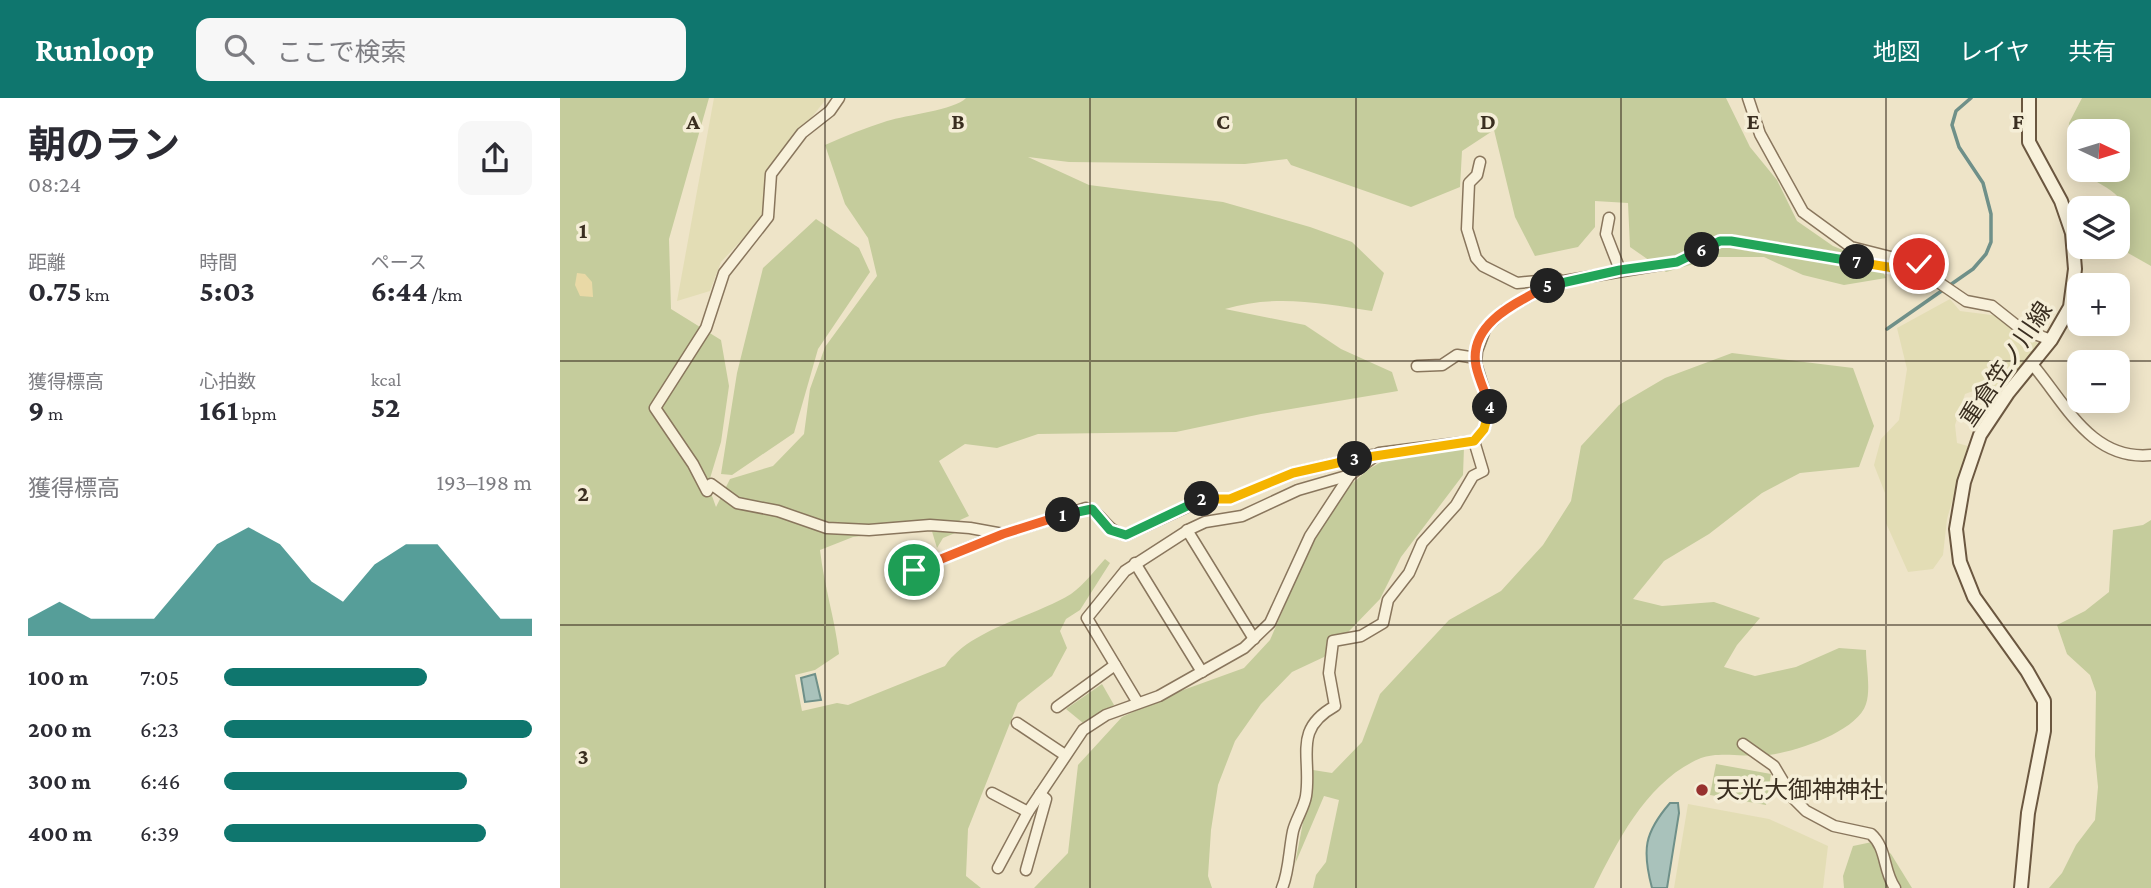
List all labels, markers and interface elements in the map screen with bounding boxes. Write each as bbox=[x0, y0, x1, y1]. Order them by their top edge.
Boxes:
search box bbox=[196, 18, 686, 81]
icon: search bbox=[220, 30, 258, 68]
text: Runloop bbox=[35, 31, 154, 68]
text: ここで検索 bbox=[276, 38, 406, 67]
text: 地図 bbox=[1873, 38, 1921, 65]
text: レイヤ bbox=[1959, 38, 2030, 65]
text: 共有 bbox=[2068, 38, 2116, 65]
text: A bbox=[685, 108, 700, 134]
text: B bbox=[951, 108, 965, 134]
text: C bbox=[1216, 108, 1230, 134]
text: D bbox=[1480, 108, 1496, 134]
text: E bbox=[1746, 108, 1760, 134]
text: F bbox=[2012, 108, 2024, 134]
north arrow bbox=[2067, 119, 2130, 182]
map controls bbox=[2067, 119, 2130, 413]
button: share bbox=[458, 121, 532, 195]
text: 朝のラン bbox=[28, 124, 180, 166]
text: 08:24 bbox=[28, 171, 81, 197]
button: layers bbox=[2067, 196, 2130, 259]
text: 1 bbox=[579, 217, 588, 243]
pin: 6 bbox=[1684, 232, 1720, 268]
pin bbox=[1889, 234, 1949, 294]
text: 6 bbox=[1696, 239, 1707, 260]
pin: 7 bbox=[1840, 244, 1874, 280]
icon: check bbox=[1900, 245, 1938, 283]
text: 7 bbox=[1852, 251, 1861, 272]
text: 距離 bbox=[28, 252, 66, 273]
text: 時間 bbox=[199, 252, 237, 273]
text: ペース bbox=[371, 252, 427, 273]
pin: 5 bbox=[1530, 268, 1566, 304]
button: + bbox=[2067, 273, 2130, 336]
text: 0.75 bbox=[28, 274, 82, 307]
text: 5:03 bbox=[199, 274, 255, 307]
text: 6:44 bbox=[371, 274, 428, 307]
text: 5 bbox=[1543, 275, 1552, 296]
text: km bbox=[82, 284, 110, 305]
text: /km bbox=[428, 284, 462, 305]
street label: 重倉笠ノ川線 bbox=[1954, 296, 2057, 431]
button: − bbox=[2067, 350, 2130, 413]
text: kcal bbox=[371, 369, 401, 390]
text: 獲得標高 bbox=[28, 371, 104, 392]
text: 心拍数 bbox=[199, 371, 256, 392]
text: 52 bbox=[371, 390, 400, 423]
pin: 4 bbox=[1472, 390, 1508, 424]
text: 9 bbox=[28, 393, 44, 426]
text: 161 bbox=[199, 393, 238, 426]
text: 4 bbox=[1484, 396, 1495, 417]
text: m bbox=[44, 403, 63, 424]
text: bpm bbox=[238, 403, 277, 424]
pin: 3 bbox=[1338, 442, 1372, 476]
text: 3 bbox=[1350, 448, 1359, 469]
text: 193–198 m bbox=[436, 469, 532, 495]
text: 獲得標高 bbox=[28, 475, 120, 501]
text: 2 bbox=[577, 480, 589, 506]
pin: 2 bbox=[1184, 482, 1220, 516]
text: 2 bbox=[1197, 488, 1206, 509]
pin: 1 bbox=[1046, 498, 1080, 532]
text: 1 bbox=[1059, 504, 1066, 525]
pin bbox=[884, 540, 944, 600]
icon: arrive bbox=[895, 551, 933, 589]
text: 100 m bbox=[28, 664, 88, 690]
text: 7:05 bbox=[140, 664, 179, 690]
text: 200 m bbox=[28, 716, 92, 742]
text: 6:23 bbox=[140, 716, 179, 742]
text: 3 bbox=[577, 743, 589, 769]
text: 300 m bbox=[28, 768, 91, 794]
text: 6:46 bbox=[140, 768, 180, 794]
place label: 天光大御神神社 bbox=[1716, 776, 1884, 803]
marker: 天光大御神神社 bbox=[1694, 782, 1710, 798]
text: 400 m bbox=[28, 820, 92, 846]
text: 6:39 bbox=[140, 820, 179, 846]

